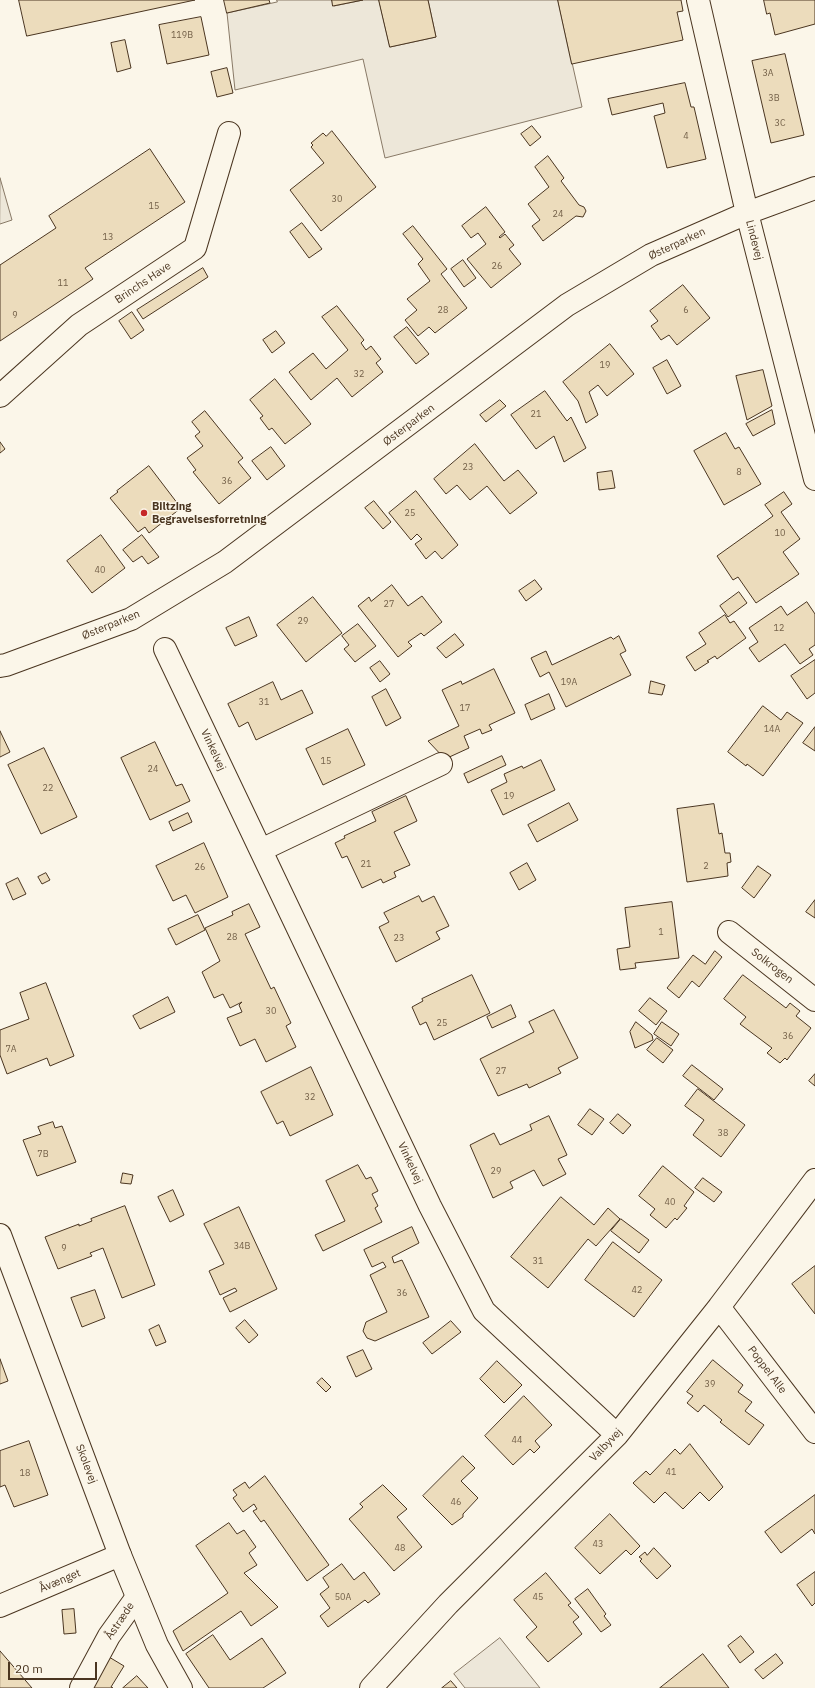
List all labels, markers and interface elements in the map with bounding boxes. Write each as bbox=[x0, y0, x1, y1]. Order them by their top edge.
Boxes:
house number: 119B bbox=[171, 30, 193, 40]
house number: 3A bbox=[762, 68, 774, 78]
house number: 3B bbox=[768, 93, 780, 103]
house number: 3C bbox=[775, 118, 785, 128]
house number: 4 bbox=[683, 131, 689, 141]
house number: 30 bbox=[332, 194, 342, 204]
house number: 15 bbox=[149, 201, 159, 211]
house number: 24 bbox=[553, 209, 563, 219]
street label: Lindevej bbox=[743, 219, 765, 261]
street label: Østerparken bbox=[647, 225, 707, 263]
house number: 13 bbox=[103, 232, 113, 242]
street label: Brinchs Have bbox=[112, 259, 174, 307]
house number: 26 bbox=[492, 261, 502, 271]
house number: 11 bbox=[58, 278, 68, 288]
house number: 28 bbox=[438, 305, 448, 315]
house number: 6 bbox=[683, 305, 689, 315]
house number: 9 bbox=[12, 310, 18, 320]
house number: 19 bbox=[600, 360, 610, 370]
house number: 32 bbox=[354, 369, 364, 379]
street label: Østerparken bbox=[381, 401, 437, 449]
house number: 21 bbox=[531, 409, 541, 419]
house number: 23 bbox=[463, 462, 473, 472]
house number: 8 bbox=[736, 467, 742, 477]
house number: 36 bbox=[222, 476, 232, 486]
place label: Biltzing Begravelsesforretning bbox=[152, 500, 266, 526]
marker: Biltzing Begravelsesforretning bbox=[139, 508, 149, 518]
house number: 25 bbox=[405, 508, 415, 518]
house number: 10 bbox=[775, 528, 785, 538]
house number: 40 bbox=[95, 565, 105, 575]
house number: 27 bbox=[384, 599, 394, 609]
street label: Østerparken bbox=[80, 607, 142, 643]
house number: 29 bbox=[298, 616, 308, 626]
house number: 12 bbox=[774, 623, 784, 633]
house number: 19A bbox=[561, 677, 577, 687]
house number: 31 bbox=[259, 697, 269, 707]
house number: 17 bbox=[460, 703, 470, 713]
house number: 14A bbox=[764, 724, 780, 734]
street label: Vinkelvej bbox=[198, 727, 228, 773]
house number: 15 bbox=[321, 756, 331, 766]
house number: 24 bbox=[148, 764, 158, 774]
house number: 22 bbox=[43, 783, 53, 793]
house number: 19 bbox=[504, 791, 514, 801]
house number: 21 bbox=[361, 859, 371, 869]
house number: 2 bbox=[703, 861, 709, 871]
house number: 26 bbox=[195, 862, 205, 872]
house number: 1 bbox=[658, 927, 664, 937]
house number: 28 bbox=[227, 932, 237, 942]
house number: 23 bbox=[394, 933, 404, 943]
street label: Solkrogen bbox=[748, 946, 796, 986]
house number: 30 bbox=[266, 1006, 276, 1016]
house number: 25 bbox=[437, 1018, 447, 1028]
house number: 36 bbox=[783, 1031, 793, 1041]
house number: 7A bbox=[5, 1044, 17, 1054]
house number: 27 bbox=[496, 1066, 506, 1076]
house number: 32 bbox=[305, 1092, 315, 1102]
house number: 38 bbox=[718, 1128, 728, 1138]
street label: Vinkelvej bbox=[395, 1140, 425, 1186]
house number: 7B bbox=[37, 1149, 49, 1159]
house number: 29 bbox=[491, 1166, 501, 1176]
house number: 40 bbox=[665, 1197, 675, 1207]
house number: 34B bbox=[234, 1241, 250, 1251]
house number: 9 bbox=[61, 1243, 67, 1253]
house number: 31 bbox=[533, 1256, 543, 1266]
house number: 42 bbox=[632, 1285, 642, 1295]
house number: 36 bbox=[397, 1288, 407, 1298]
street label: Poppel Alle bbox=[745, 1344, 789, 1396]
house number: 39 bbox=[705, 1379, 715, 1389]
street label: Valbyvej bbox=[587, 1426, 625, 1464]
house number: 44 bbox=[512, 1435, 522, 1445]
street label: Skolevej bbox=[72, 1442, 100, 1486]
house number: 41 bbox=[666, 1467, 676, 1477]
house number: 18 bbox=[20, 1468, 30, 1478]
house number: 46 bbox=[451, 1497, 461, 1507]
house number: 43 bbox=[593, 1539, 603, 1549]
house number: 48 bbox=[395, 1543, 405, 1553]
street label: Åvænget bbox=[37, 1566, 83, 1596]
house number: 50A bbox=[335, 1592, 351, 1602]
house number: 45 bbox=[533, 1592, 543, 1602]
street label: Åstræde bbox=[103, 1600, 137, 1642]
scale bar bbox=[10, 1654, 99, 1680]
text: 20 m bbox=[15, 1661, 43, 1676]

